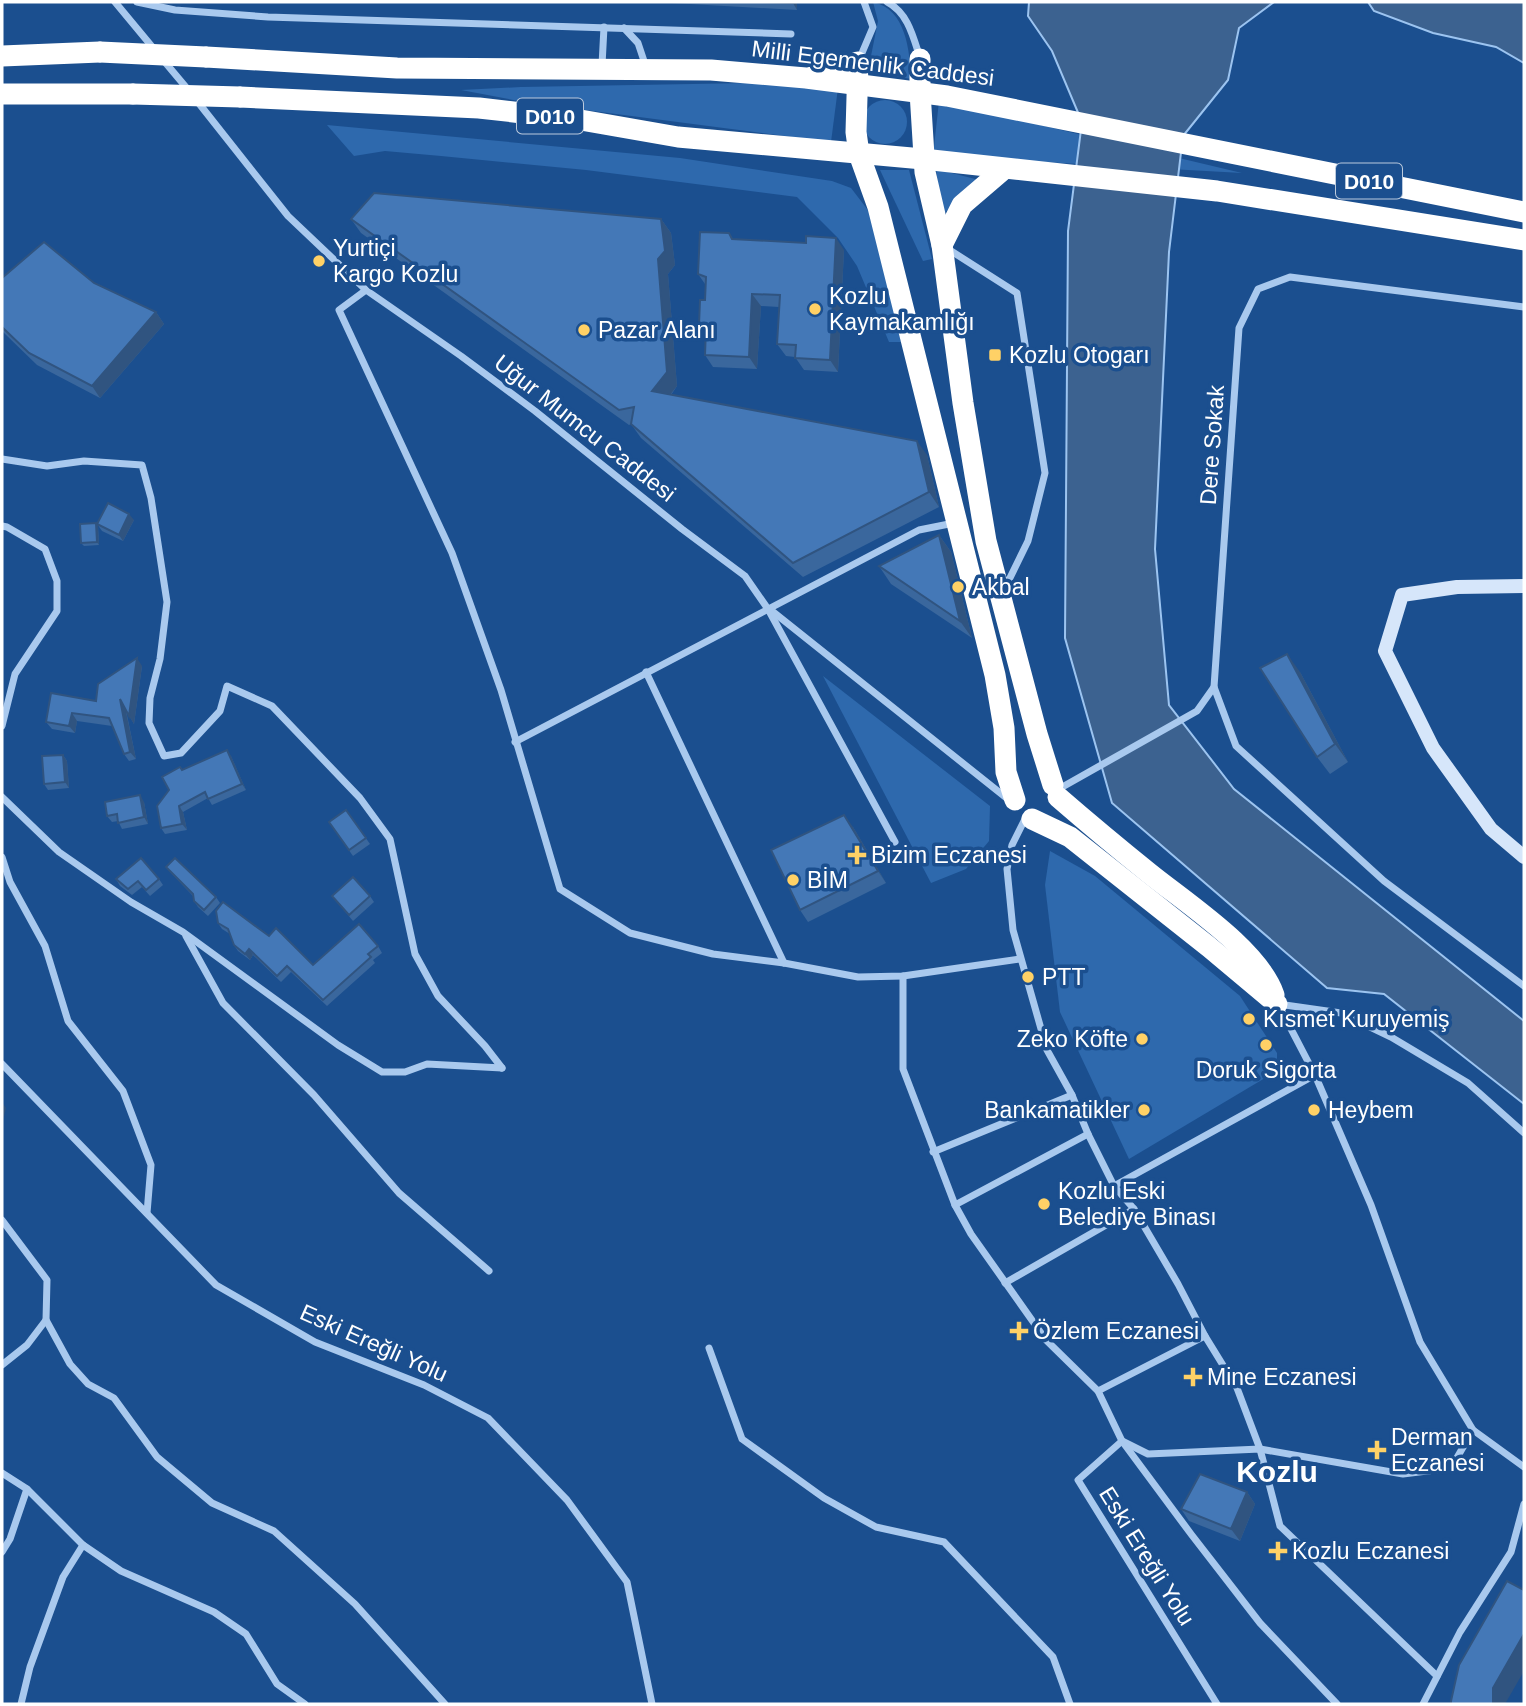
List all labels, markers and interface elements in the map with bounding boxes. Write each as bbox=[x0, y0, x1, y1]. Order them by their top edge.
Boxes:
street label: Milli Egemenlik Caddesi bbox=[750, 35, 996, 91]
road number: D010 bbox=[517, 99, 583, 134]
road number: D010 bbox=[1336, 164, 1402, 198]
place label: Yurtiçi Kargo Kozlu bbox=[333, 235, 458, 287]
marker: Yurtiçi Kargo Kozlu bbox=[311, 253, 327, 269]
place label: Kozlu Kaymakamlığı bbox=[829, 283, 975, 335]
marker: Kozlu Kaymakamlığı bbox=[807, 301, 823, 317]
place label: Pazar Alanı bbox=[598, 317, 716, 343]
marker: Pazar Alanı bbox=[576, 322, 592, 338]
place label: Kozlu Otogarı bbox=[1009, 342, 1150, 368]
marker: Kozlu Otogarı bbox=[987, 347, 1003, 363]
street label: Uğur Mumcu Caddesi bbox=[489, 349, 681, 507]
street label: Dere Sokak bbox=[1195, 384, 1229, 506]
place label: Akbal bbox=[972, 574, 1030, 600]
marker: Akbal bbox=[950, 579, 966, 595]
place label: Bizim Eczanesi bbox=[871, 842, 1027, 868]
marker: Bizim Eczanesi bbox=[849, 847, 865, 863]
place label: BİM bbox=[807, 867, 848, 893]
marker: BİM bbox=[785, 872, 801, 888]
place label: PTT bbox=[1042, 964, 1085, 990]
marker: PTT bbox=[1020, 969, 1036, 985]
place label: Kısmet Kuruyemiş bbox=[1263, 1006, 1450, 1032]
marker: Kısmet Kuruyemiş bbox=[1241, 1011, 1257, 1027]
place label: Zeko Köfte bbox=[1017, 1026, 1128, 1052]
marker: Zeko Köfte bbox=[1134, 1031, 1150, 1047]
marker: Doruk Sigorta bbox=[1258, 1037, 1274, 1053]
place label: Doruk Sigorta bbox=[1196, 1057, 1337, 1083]
place label: Bankamatikler bbox=[984, 1097, 1130, 1123]
place label: Heybem bbox=[1328, 1097, 1414, 1123]
marker: Bankamatikler bbox=[1136, 1102, 1152, 1118]
marker: Heybem bbox=[1306, 1102, 1322, 1118]
place label: Kozlu Eski Belediye Binası bbox=[1058, 1178, 1217, 1230]
marker: Kozlu Eski Belediye Binası bbox=[1036, 1196, 1052, 1212]
street label: Eski Ereğli Yolu bbox=[296, 1299, 452, 1387]
place label: Özlem Eczanesi bbox=[1033, 1318, 1199, 1344]
marker: Özlem Eczanesi bbox=[1011, 1323, 1027, 1339]
place label: Mine Eczanesi bbox=[1207, 1364, 1357, 1390]
marker: Mine Eczanesi bbox=[1185, 1369, 1201, 1385]
place label: Derman Eczanesi bbox=[1391, 1424, 1484, 1476]
marker: Derman Eczanesi bbox=[1369, 1442, 1385, 1458]
district label: Kozlu bbox=[1236, 1455, 1318, 1488]
street label: Eski Ereğli Yolu bbox=[1094, 1482, 1200, 1630]
place label: Kozlu Eczanesi bbox=[1292, 1538, 1449, 1564]
marker: Kozlu Eczanesi bbox=[1270, 1543, 1286, 1559]

